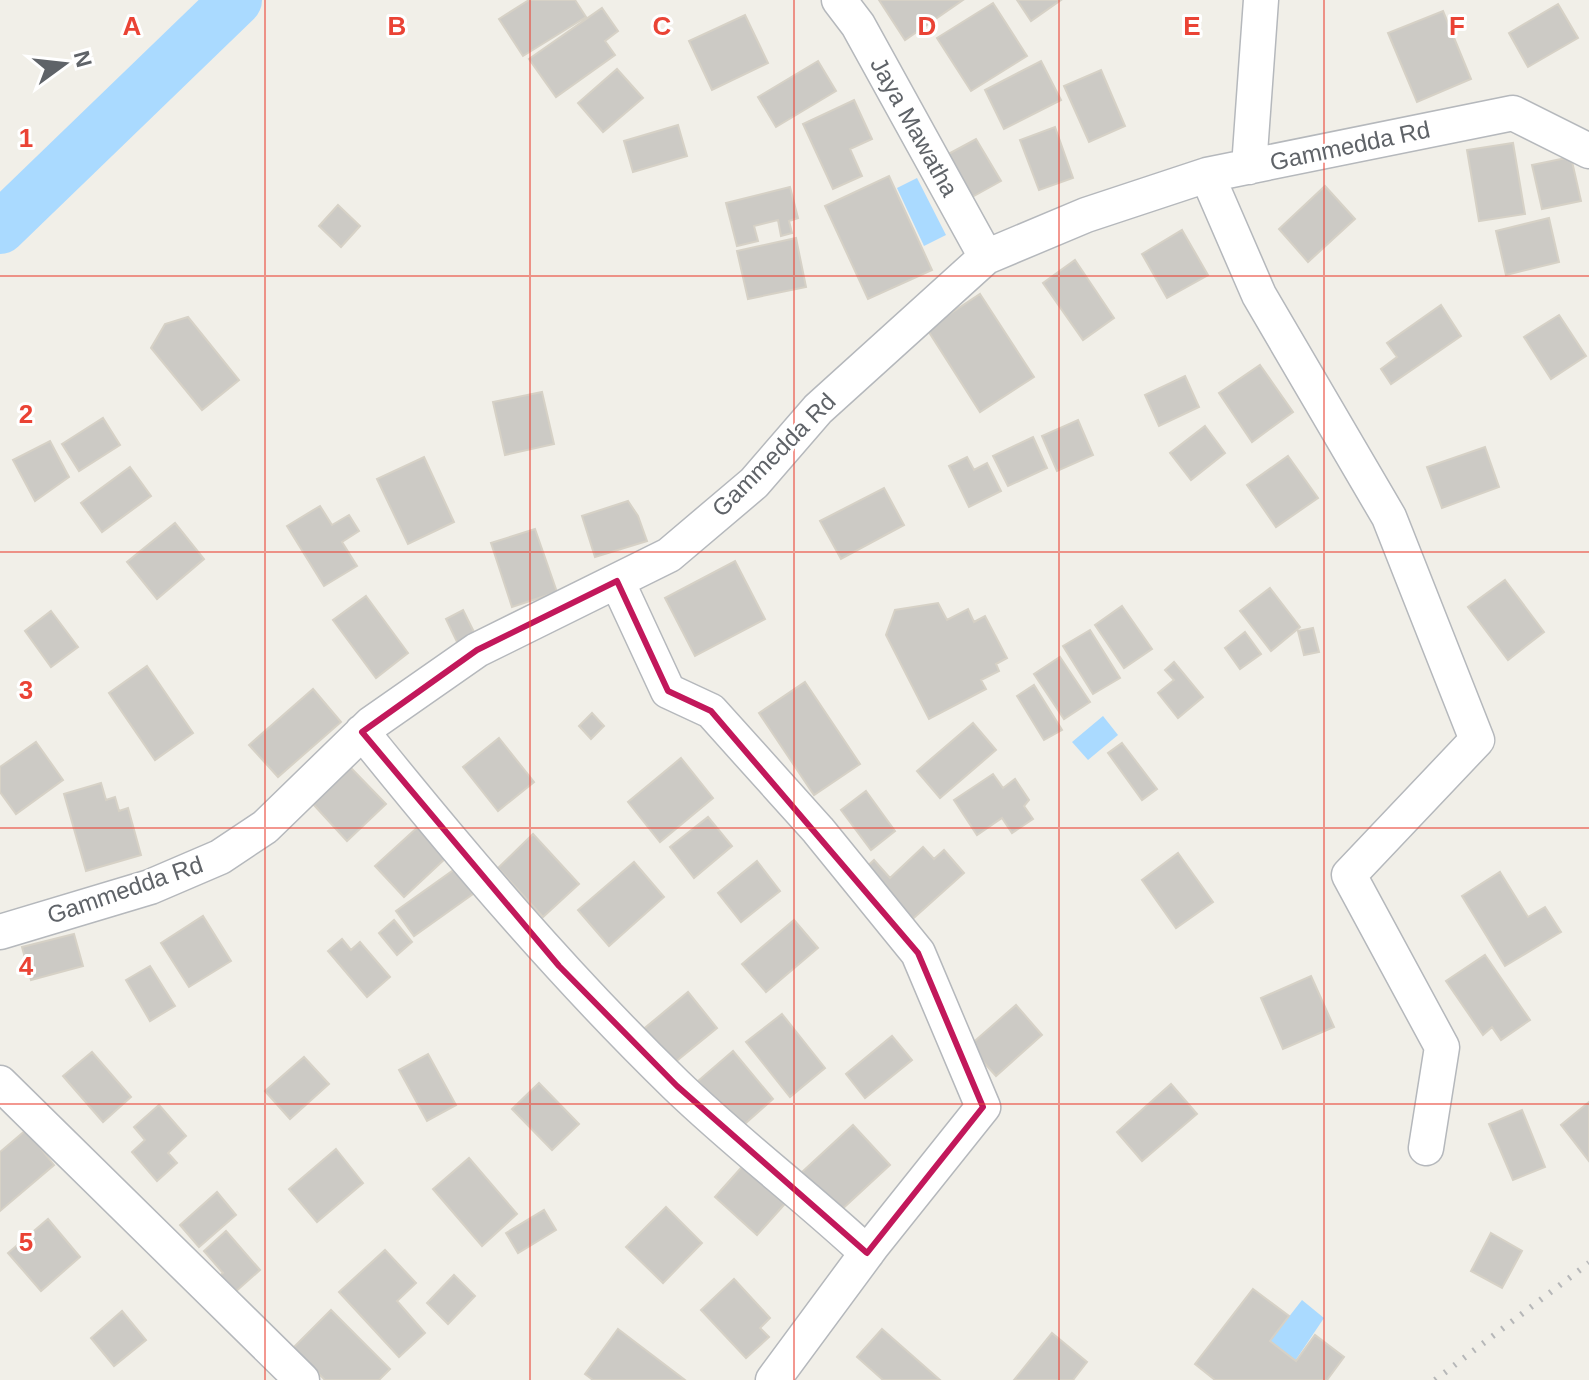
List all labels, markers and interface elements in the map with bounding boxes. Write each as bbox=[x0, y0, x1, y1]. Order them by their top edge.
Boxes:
text: A bbox=[123, 11, 142, 41]
text: B bbox=[388, 11, 406, 41]
text: C bbox=[653, 11, 672, 41]
text: D bbox=[918, 11, 936, 41]
text: E bbox=[1183, 11, 1201, 41]
text: F bbox=[1449, 11, 1465, 41]
north arrow bbox=[24, 24, 104, 104]
text: N bbox=[69, 48, 97, 70]
street label: Jaya Mawatha bbox=[865, 53, 964, 202]
street label: Gammedda Rd bbox=[1267, 115, 1432, 176]
text: 1 bbox=[19, 123, 33, 153]
street label: Gammedda Rd bbox=[707, 388, 841, 522]
text: 2 bbox=[19, 399, 33, 429]
text: 3 bbox=[19, 675, 33, 705]
street label: Gammedda Rd bbox=[44, 850, 206, 929]
text: 4 bbox=[19, 951, 34, 981]
text: 5 bbox=[19, 1227, 33, 1257]

